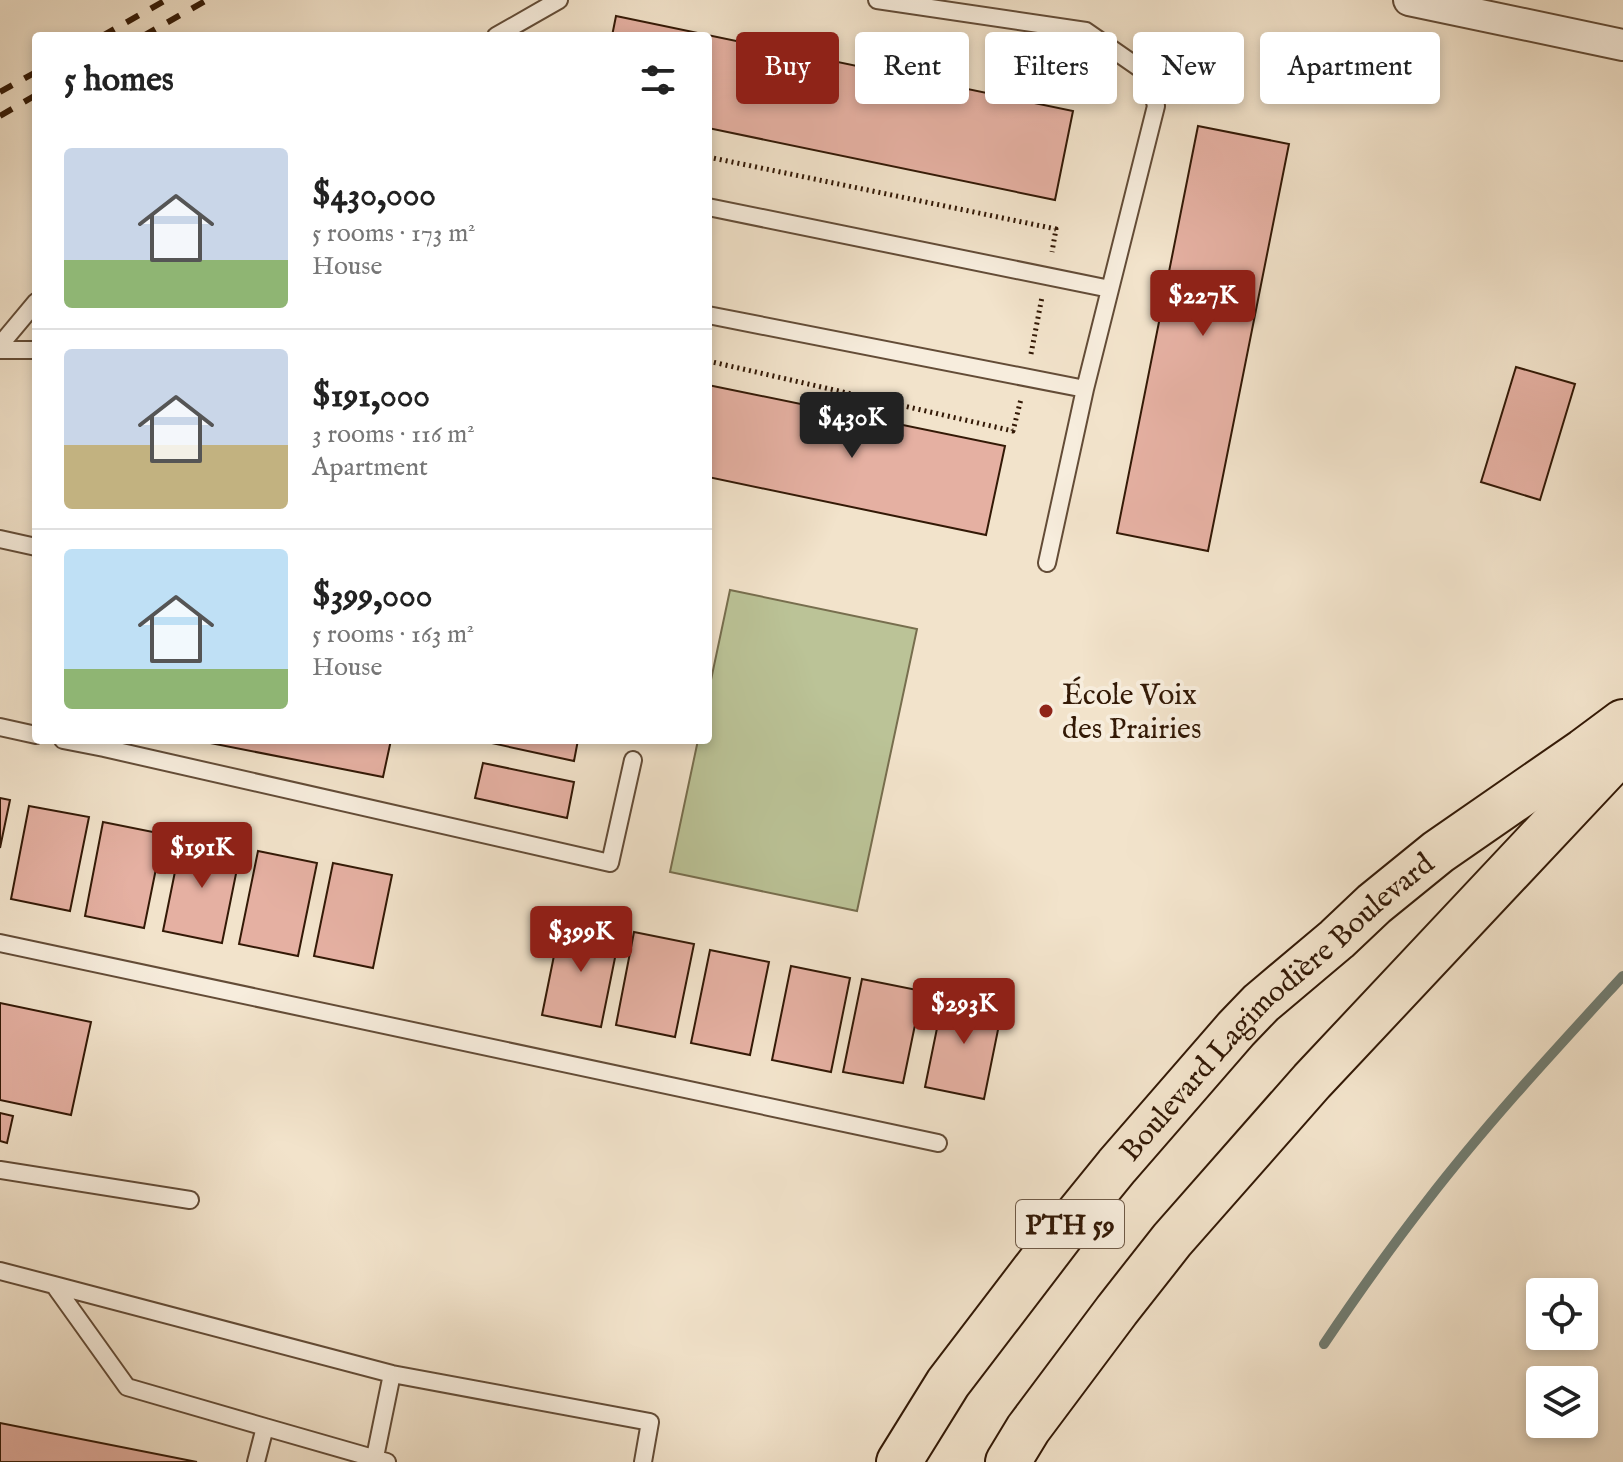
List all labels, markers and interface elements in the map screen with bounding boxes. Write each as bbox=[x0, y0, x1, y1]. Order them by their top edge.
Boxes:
chip: Buy bbox=[736, 32, 839, 104]
chip: Rent bbox=[855, 32, 969, 104]
chip: Filters bbox=[985, 32, 1117, 104]
chip: New bbox=[1133, 32, 1244, 104]
chip: Apartment bbox=[1260, 32, 1440, 104]
icon: filters bbox=[636, 58, 680, 102]
text: 5 homes bbox=[64, 59, 174, 102]
text: $430,000 bbox=[312, 174, 436, 217]
icon: home bbox=[128, 180, 224, 276]
text: 5 rooms · 173 m² bbox=[312, 217, 476, 250]
text: House bbox=[312, 250, 382, 283]
pin: $227K bbox=[1147, 270, 1259, 338]
text: $227K bbox=[1168, 279, 1238, 312]
text: $191,000 bbox=[312, 375, 430, 418]
icon: home bbox=[128, 381, 224, 477]
pin: $430K bbox=[796, 392, 908, 460]
text: $430K bbox=[818, 401, 886, 434]
text: 3 rooms · 116 m² bbox=[312, 418, 475, 451]
text: Apartment bbox=[312, 451, 428, 484]
text: $399,000 bbox=[312, 575, 432, 618]
icon: home bbox=[128, 581, 224, 677]
text: 5 rooms · 163 m² bbox=[312, 618, 474, 651]
text: House bbox=[312, 651, 382, 684]
place label: École Voix des Prairies bbox=[1062, 676, 1201, 749]
marker: École Voix des Prairies bbox=[1037, 702, 1055, 720]
pin: $191K bbox=[146, 822, 258, 890]
text: $191K bbox=[170, 831, 234, 864]
street label: Boulevard Lagimodière Boulevard bbox=[1112, 845, 1443, 1170]
pin: $399K bbox=[525, 906, 637, 974]
text: $399K bbox=[548, 915, 614, 948]
pin: $293K bbox=[908, 978, 1020, 1046]
text: $293K bbox=[931, 987, 997, 1020]
road number: PTH 59 bbox=[1016, 1200, 1124, 1248]
map controls bbox=[1526, 1278, 1598, 1438]
button: locate bbox=[1526, 1278, 1598, 1350]
button: layers bbox=[1526, 1366, 1598, 1438]

